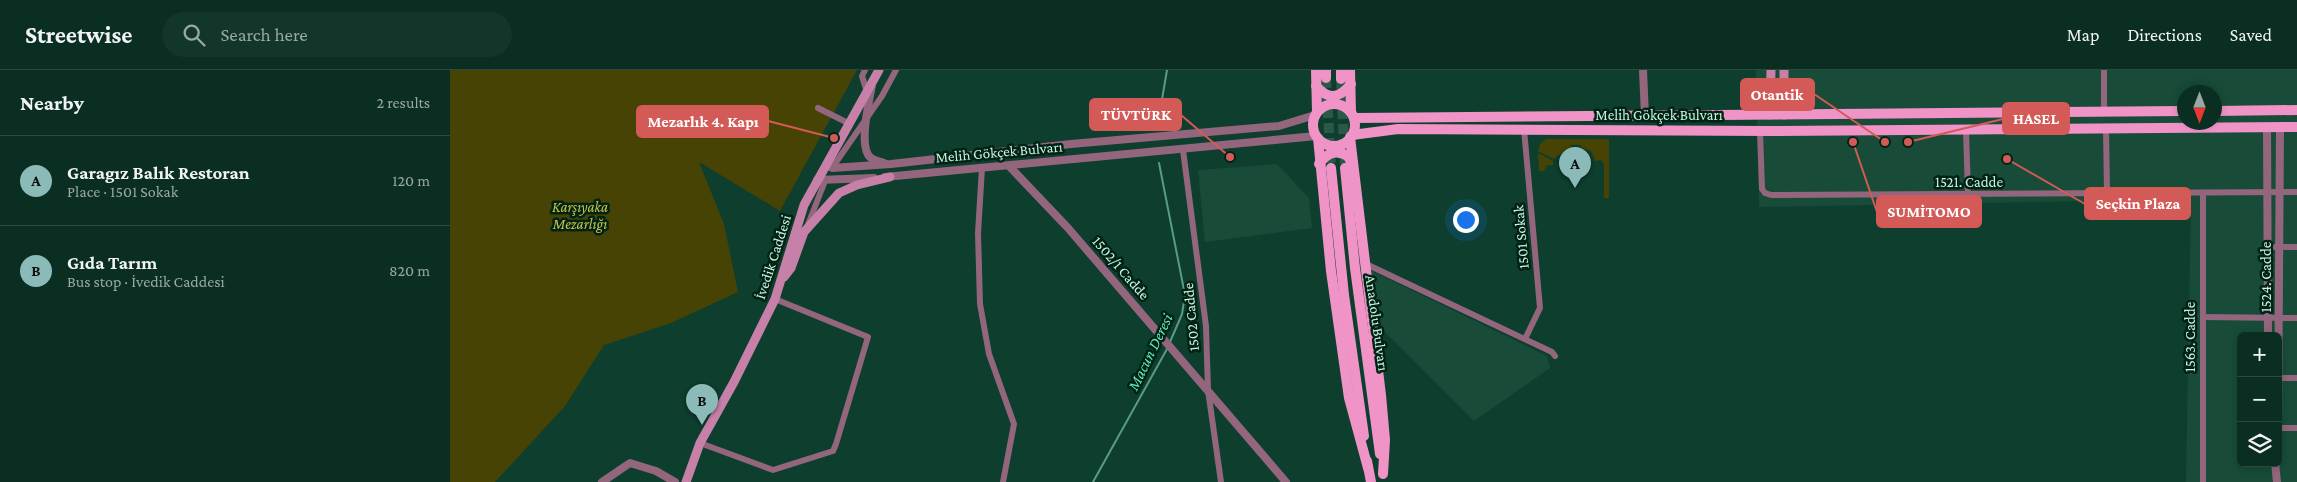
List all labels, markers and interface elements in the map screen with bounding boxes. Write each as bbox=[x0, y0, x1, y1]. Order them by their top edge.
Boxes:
search box bbox=[162, 12, 512, 57]
text: Streetwise bbox=[25, 21, 132, 48]
icon: search bbox=[180, 21, 208, 49]
text: Search here bbox=[220, 24, 308, 45]
text: Map bbox=[2067, 25, 2099, 45]
text: Directions bbox=[2127, 25, 2202, 45]
text: Saved bbox=[2230, 25, 2272, 45]
callout: Otantik bbox=[1741, 79, 1814, 110]
north arrow bbox=[2177, 85, 2222, 130]
text: Otantik bbox=[1751, 86, 1804, 103]
text: Nearby bbox=[20, 91, 84, 115]
text: 2 results bbox=[377, 94, 430, 111]
callout: TÜVTÜRK bbox=[1090, 99, 1181, 130]
callout: HASEL bbox=[2003, 103, 2069, 134]
callout: Mezarlık 4. Kapı bbox=[637, 106, 768, 137]
text: TÜVTÜRK bbox=[1101, 106, 1172, 123]
street label: Melih Gökçek Bulvarı bbox=[1595, 107, 1723, 124]
text: HASEL bbox=[2013, 110, 2059, 127]
text: Mezarlık 4. Kapı bbox=[647, 113, 759, 130]
street label: Melih Gökçek Bulvarı bbox=[935, 138, 1063, 167]
pin: A bbox=[1559, 147, 1591, 188]
text: Garagız Balık Restoran bbox=[67, 162, 250, 183]
text: A bbox=[31, 172, 41, 189]
text: 120 m bbox=[392, 172, 430, 189]
street label: 1521. Cadde bbox=[1935, 174, 2003, 190]
text: Place · 1501 Sokak bbox=[67, 183, 178, 200]
callout: Seçkin Plaza bbox=[2085, 188, 2190, 219]
text: Seçkin Plaza bbox=[2096, 195, 2180, 212]
callout: SUMİTOMO bbox=[1877, 196, 1981, 227]
park label: Karşıyaka Mezarlığı bbox=[552, 199, 608, 233]
text: SUMİTOMO bbox=[1887, 203, 1971, 220]
street label: 1501 Sokak bbox=[1510, 204, 1532, 270]
your location bbox=[1453, 207, 1479, 233]
street label: İvedik Caddesi bbox=[752, 213, 794, 301]
street label: 1502/1 Cadde bbox=[1089, 233, 1153, 303]
street label: 1524. Cadde bbox=[2258, 241, 2274, 312]
text: Gıda Tarım bbox=[67, 252, 157, 273]
text: B bbox=[31, 262, 41, 279]
text: 820 m bbox=[389, 262, 430, 279]
text: Bus stop · İvedik Caddesi bbox=[67, 273, 225, 290]
street label: Anadolu Bulvarı bbox=[1362, 274, 1392, 372]
street label: 1502 Cadde bbox=[1180, 282, 1202, 352]
street label: 1563. Cadde bbox=[2182, 301, 2198, 372]
water label: Macun Deresi bbox=[1124, 310, 1176, 394]
map controls bbox=[2237, 332, 2282, 467]
button: + bbox=[2237, 332, 2282, 377]
button: − bbox=[2237, 377, 2282, 422]
pin: B bbox=[686, 384, 718, 425]
button: layers bbox=[2237, 422, 2282, 467]

